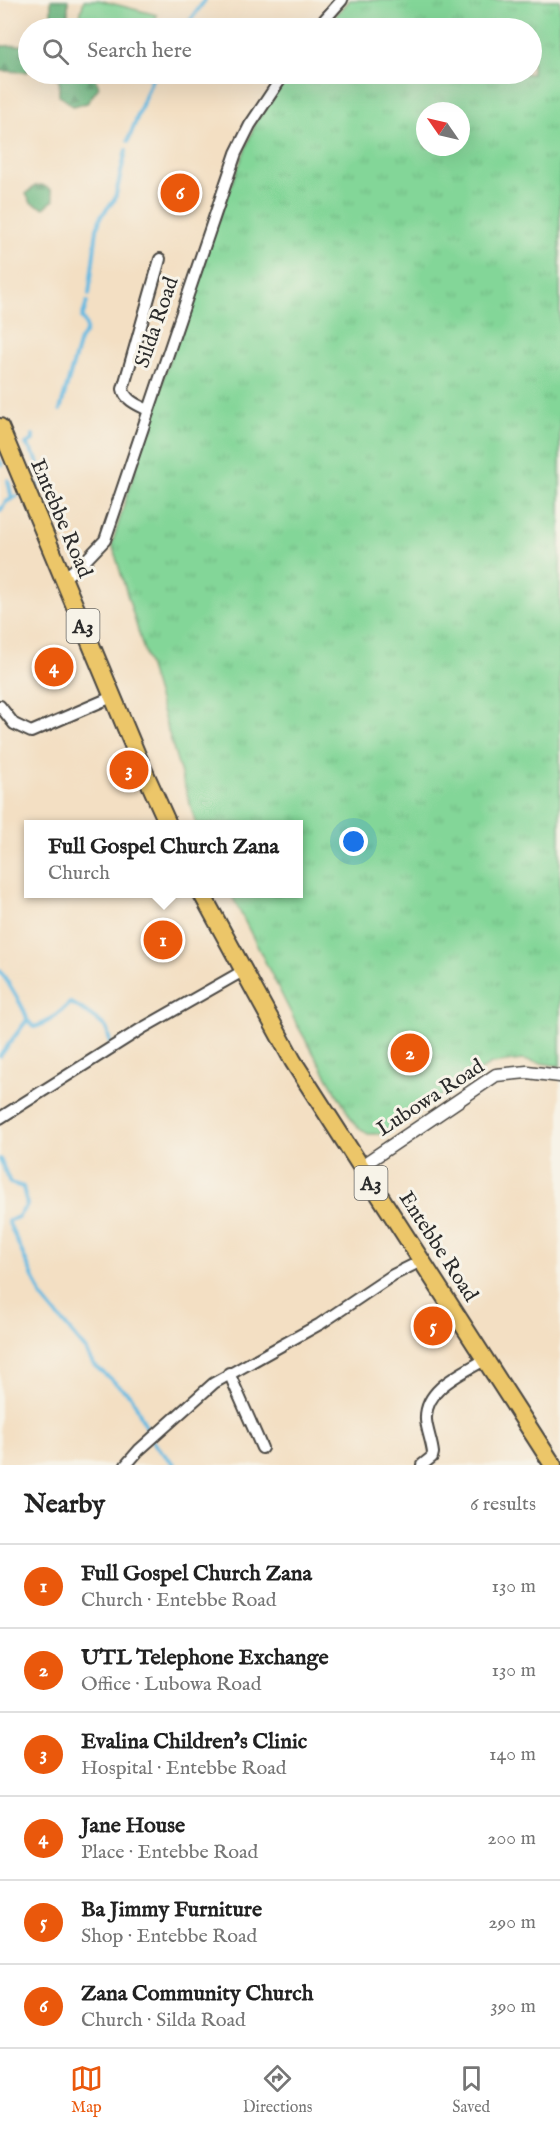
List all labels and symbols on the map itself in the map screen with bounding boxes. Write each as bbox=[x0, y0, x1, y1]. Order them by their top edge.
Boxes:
north arrow bbox=[416, 102, 470, 156]
pin: 6 bbox=[160, 170, 200, 216]
street label: Silda Road bbox=[129, 273, 186, 372]
street label: Entebbe Road bbox=[23, 455, 98, 583]
road number: A3 bbox=[66, 609, 100, 643]
pin: 4 bbox=[34, 644, 74, 690]
pin: 3 bbox=[110, 748, 148, 792]
your location bbox=[339, 827, 368, 856]
pin: 1 bbox=[144, 918, 182, 962]
pin: 2 bbox=[390, 1030, 430, 1076]
street label: Lubowa Road bbox=[372, 1053, 490, 1143]
road number: A3 bbox=[354, 1166, 388, 1200]
street label: Entebbe Road bbox=[392, 1186, 484, 1308]
pin: 5 bbox=[414, 1304, 452, 1348]

